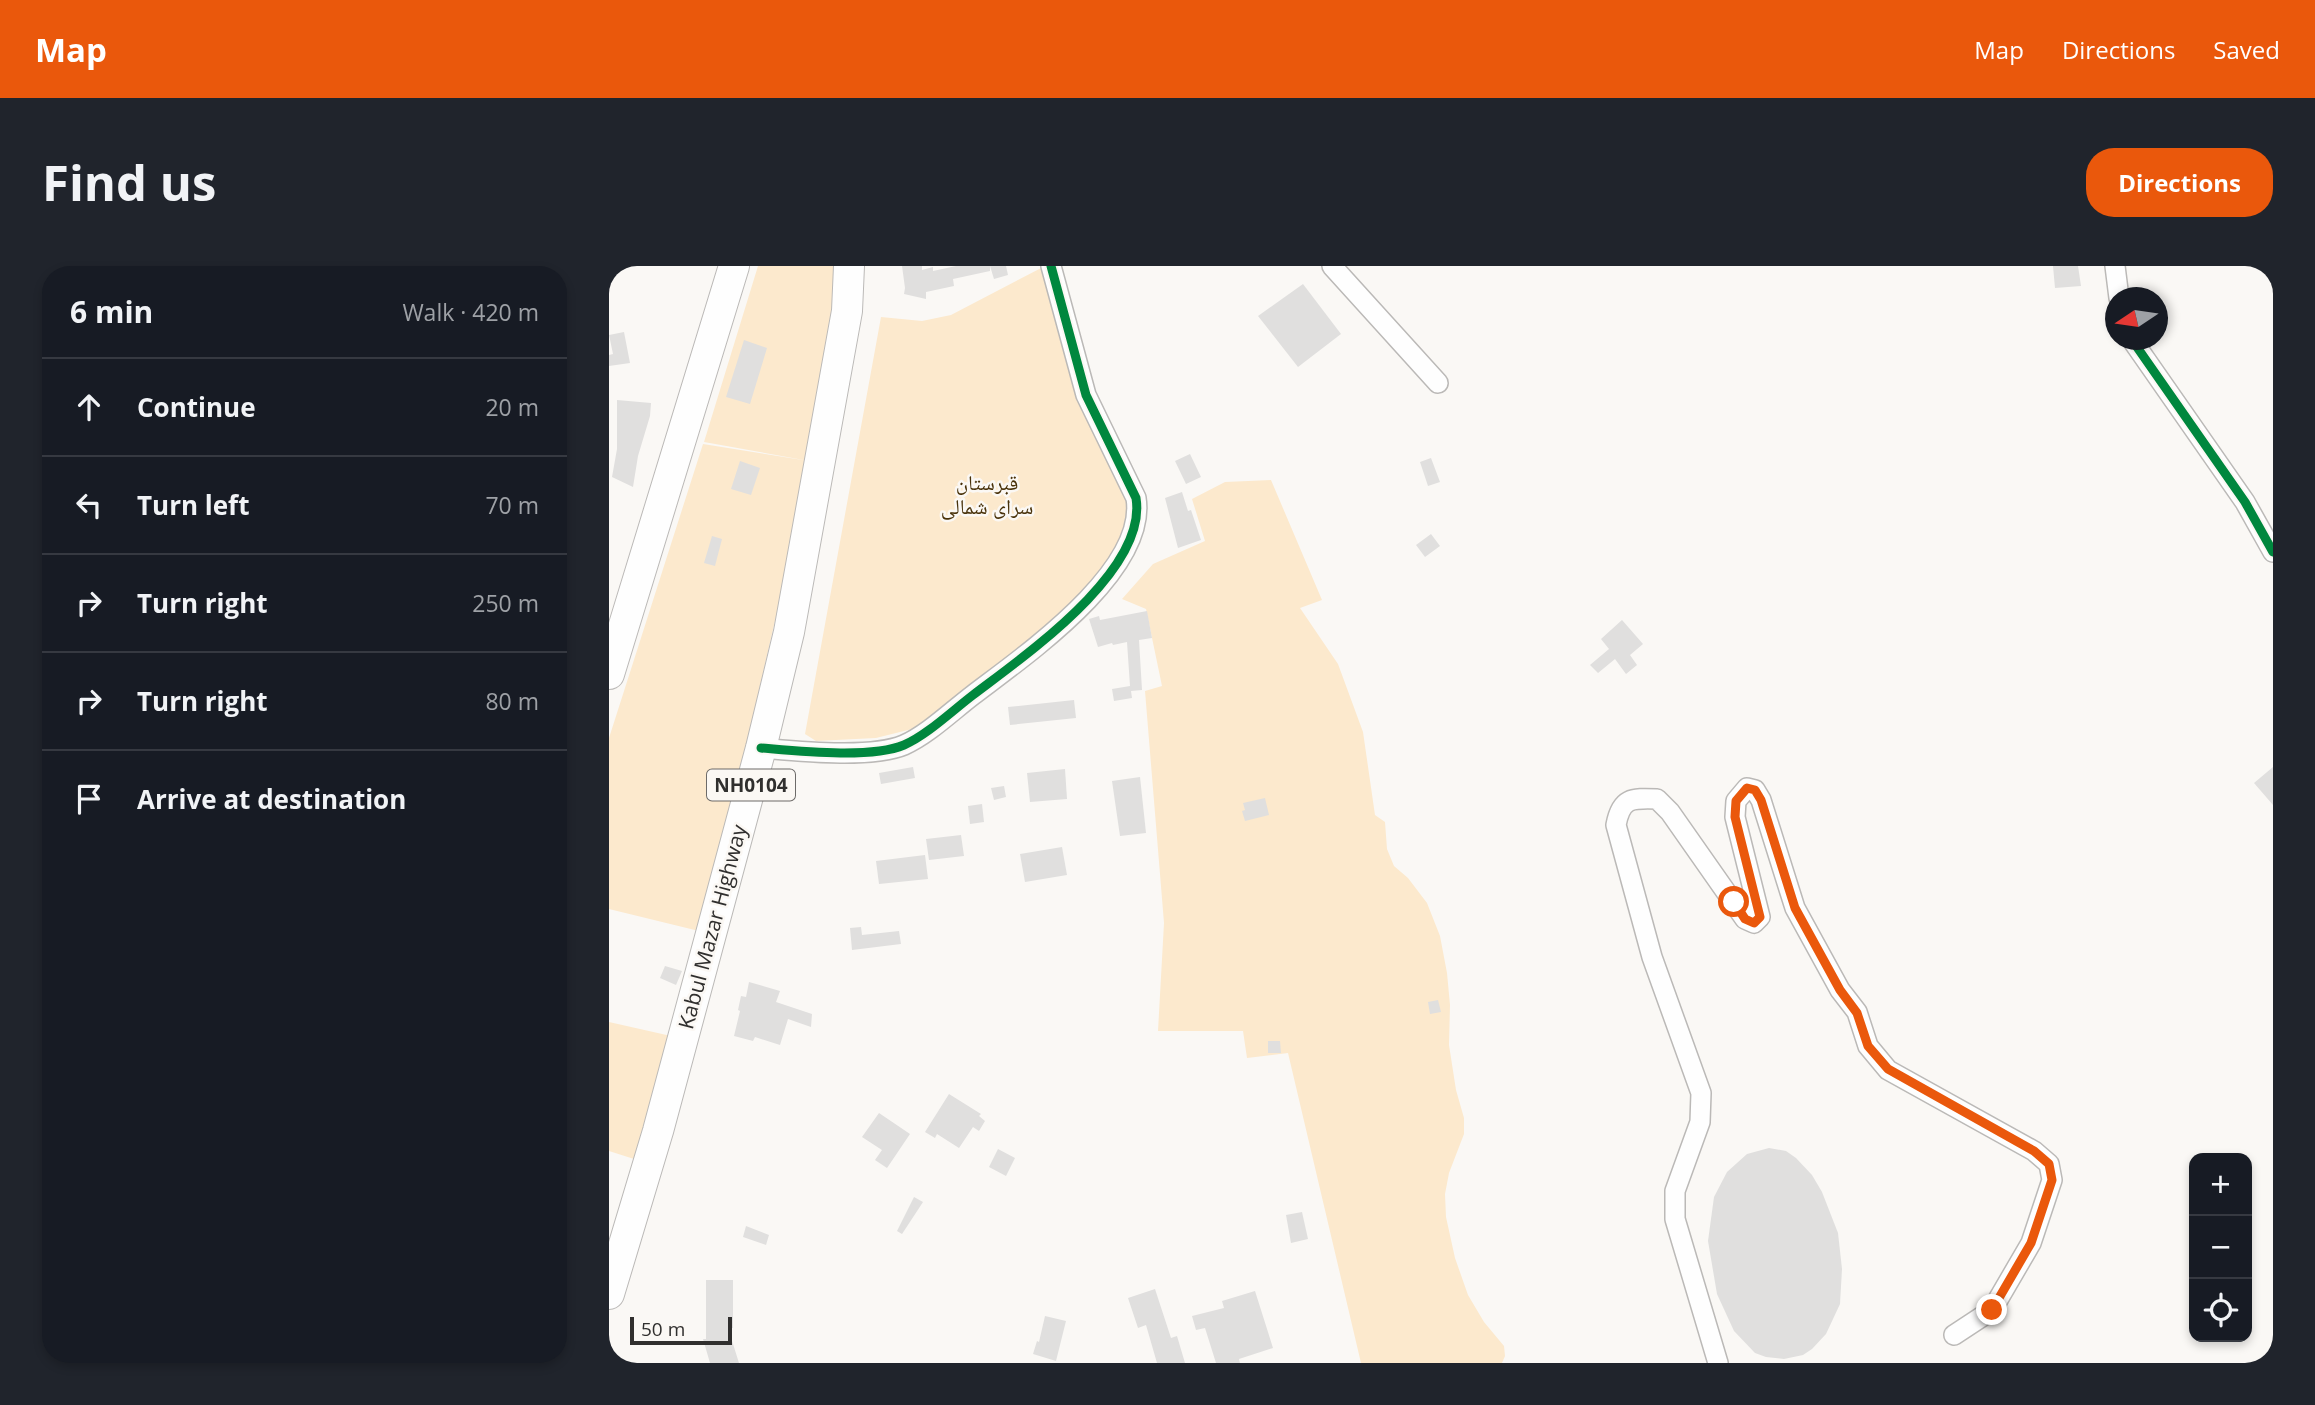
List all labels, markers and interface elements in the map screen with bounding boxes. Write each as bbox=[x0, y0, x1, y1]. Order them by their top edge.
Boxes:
text: Map bbox=[35, 27, 107, 72]
text: Map bbox=[1974, 33, 2024, 66]
text: Directions bbox=[2062, 33, 2175, 66]
text: Saved bbox=[2213, 33, 2280, 66]
button: Directions bbox=[2086, 148, 2273, 217]
text: Find us bbox=[42, 149, 216, 215]
north arrow bbox=[2105, 287, 2168, 350]
text: 6 min bbox=[70, 291, 153, 332]
text: Walk · 420 m bbox=[402, 296, 539, 328]
icon: ahead bbox=[70, 388, 108, 426]
text: Continue bbox=[137, 389, 256, 425]
text: 20 m bbox=[485, 391, 539, 423]
park label: قبرستان سرای شمالی bbox=[941, 468, 1033, 520]
icon: left bbox=[70, 486, 108, 524]
text: Turn left bbox=[137, 487, 249, 523]
text: 70 m bbox=[485, 489, 539, 521]
icon: right bbox=[70, 584, 108, 622]
text: Turn right bbox=[137, 585, 268, 621]
text: 250 m bbox=[472, 587, 539, 619]
icon: right bbox=[70, 682, 108, 720]
text: Turn right bbox=[137, 683, 268, 719]
text: 80 m bbox=[485, 685, 539, 717]
road number: NH0104 bbox=[707, 770, 795, 800]
icon: arrive bbox=[70, 780, 108, 818]
text: Arrive at destination bbox=[137, 781, 406, 817]
street label: Kabul Mazar Highway bbox=[671, 821, 753, 1032]
route start bbox=[1718, 886, 1749, 917]
map controls bbox=[2189, 1153, 2252, 1342]
button: + bbox=[2189, 1153, 2252, 1216]
button: − bbox=[2189, 1216, 2252, 1279]
button: locate bbox=[2189, 1279, 2252, 1342]
route end bbox=[1976, 1294, 2007, 1325]
scale bar bbox=[630, 1314, 731, 1346]
text: 50 m bbox=[641, 1316, 685, 1342]

